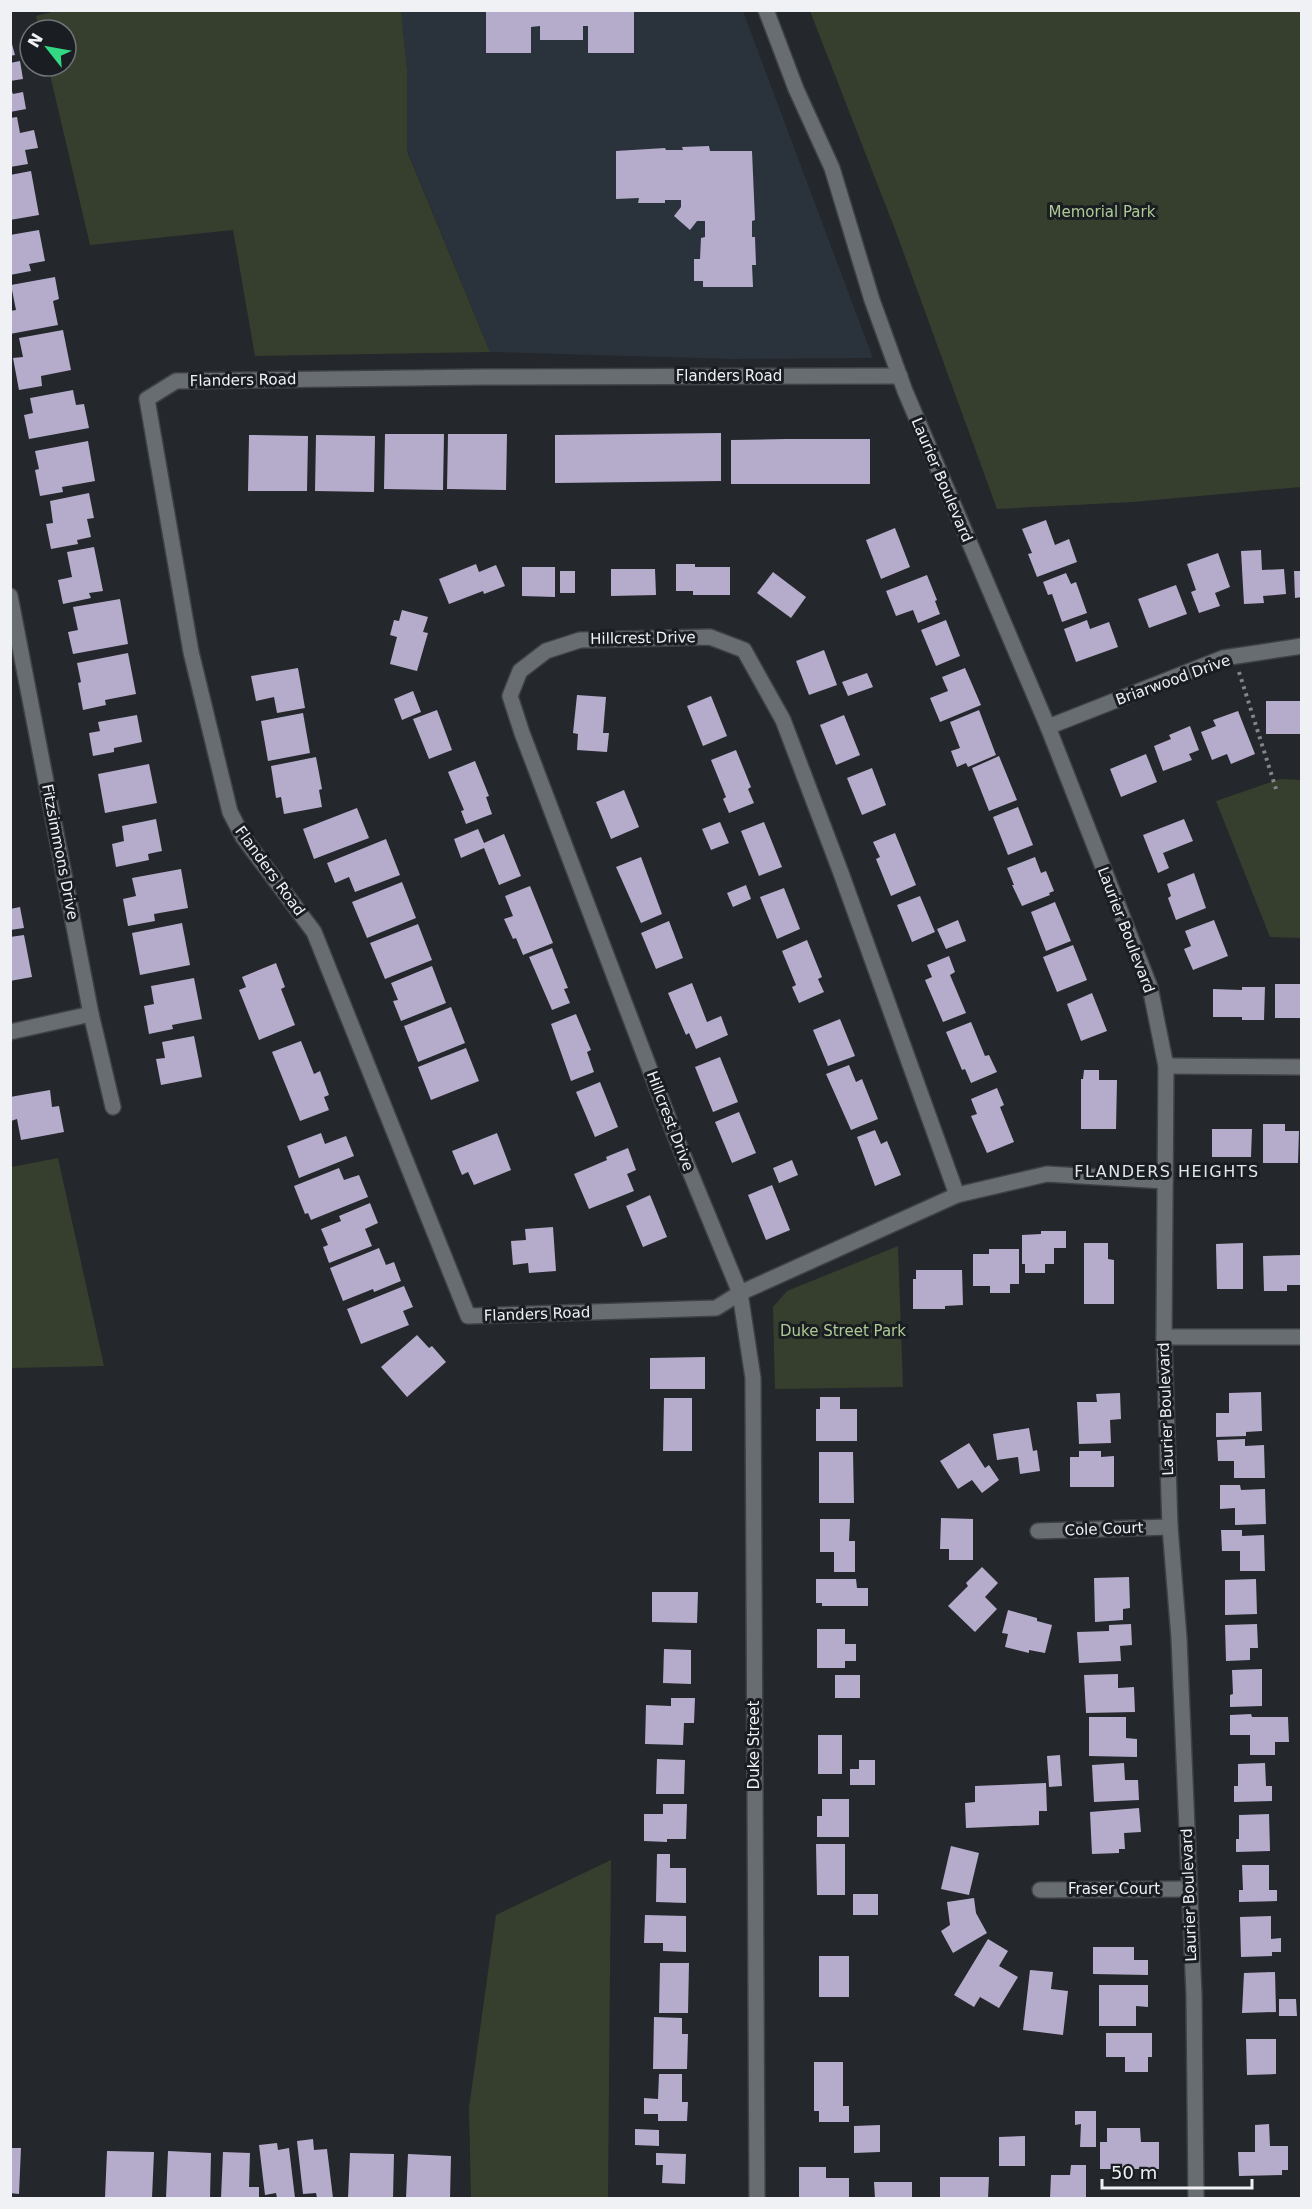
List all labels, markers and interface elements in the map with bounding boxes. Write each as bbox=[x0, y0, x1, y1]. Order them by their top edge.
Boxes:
north arrow bbox=[18, 18, 78, 78]
text: N bbox=[24, 30, 47, 51]
park label: Memorial Park bbox=[1049, 203, 1156, 221]
street label: Flanders Road bbox=[676, 367, 782, 385]
street label: Flanders Road bbox=[190, 370, 296, 390]
street label: Laurier Boulevard bbox=[908, 415, 976, 545]
street label: Hillcrest Drive bbox=[590, 628, 696, 648]
street label: Briarwood Drive bbox=[1113, 651, 1233, 709]
street label: Fitzsimmons Drive bbox=[38, 783, 82, 921]
street label: Flanders Road bbox=[231, 823, 309, 919]
street label: Laurier Boulevard bbox=[1094, 864, 1158, 996]
street label: Hillcrest Drive bbox=[643, 1068, 697, 1174]
district label: FLANDERS HEIGHTS bbox=[1074, 1162, 1260, 1181]
street label: Flanders Road bbox=[483, 1303, 591, 1325]
park label: Duke Street Park bbox=[780, 1322, 906, 1340]
street label: Laurier Boulevard bbox=[1155, 1342, 1177, 1476]
street label: Cole Court bbox=[1064, 1519, 1144, 1539]
street label: Duke Street bbox=[745, 1700, 763, 1789]
street label: Laurier Boulevard bbox=[1178, 1828, 1200, 1962]
street label: Fraser Court bbox=[1068, 1880, 1160, 1898]
scale bar bbox=[1102, 2152, 1252, 2190]
text: 50 m bbox=[1111, 2162, 1157, 2183]

